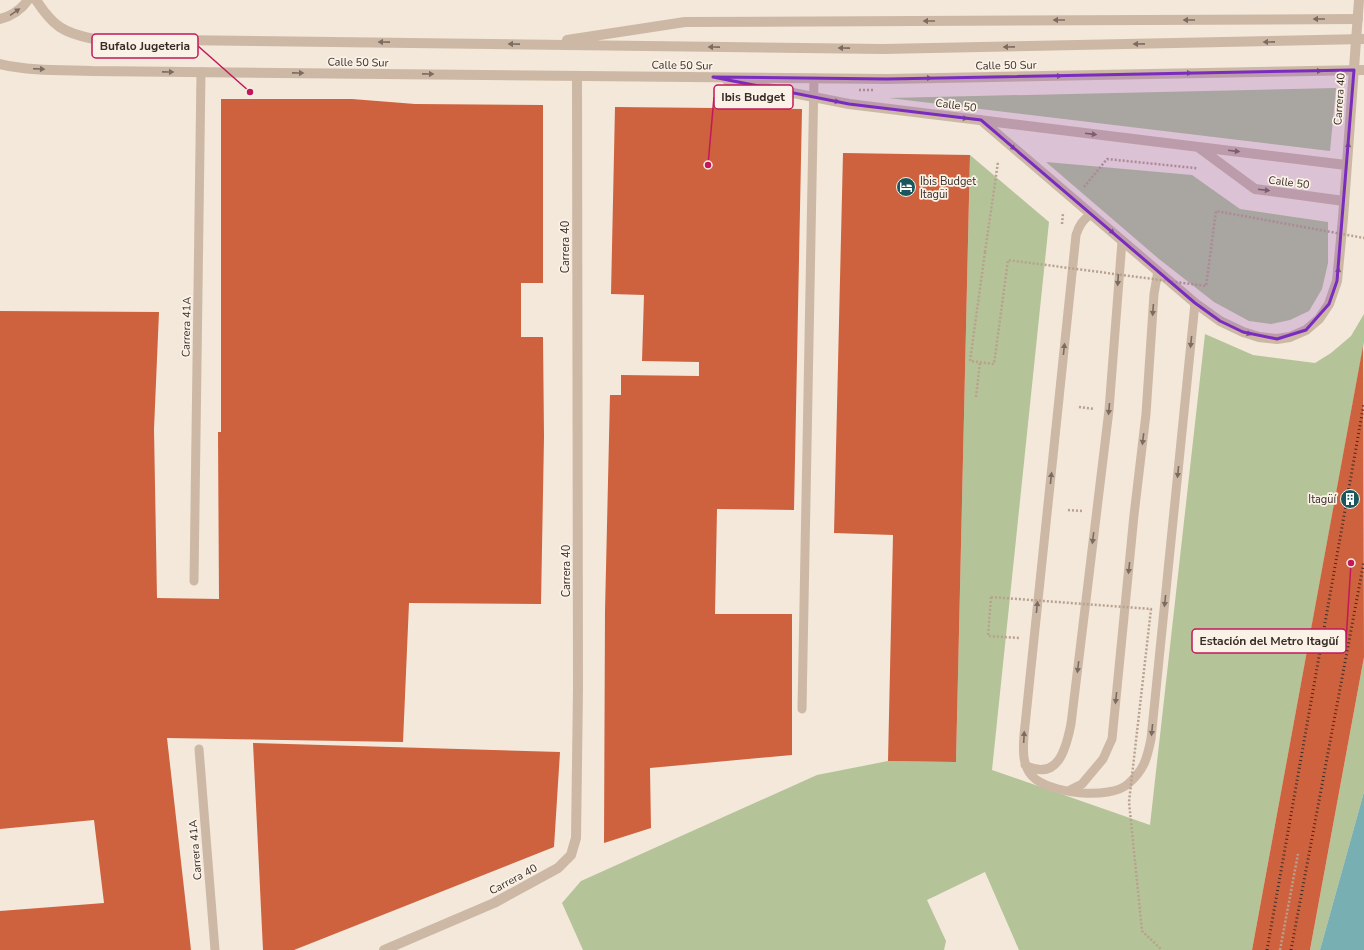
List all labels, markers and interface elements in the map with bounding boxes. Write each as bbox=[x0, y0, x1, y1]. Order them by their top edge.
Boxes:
one-way arrow bbox=[10, 8, 21, 16]
one-way arrow bbox=[1312, 16, 1325, 22]
one-way arrow bbox=[1052, 17, 1065, 23]
one-way arrow bbox=[1182, 17, 1195, 23]
one-way arrow bbox=[922, 18, 935, 24]
callout: Bufalo Jugeteria bbox=[92, 34, 198, 58]
text: Bufalo Jugeteria bbox=[100, 38, 190, 54]
one-way arrow bbox=[378, 39, 390, 46]
one-way arrow bbox=[1262, 39, 1275, 45]
one-way arrow bbox=[507, 41, 520, 47]
one-way arrow bbox=[1132, 41, 1145, 47]
one-way arrow bbox=[707, 44, 720, 50]
one-way arrow bbox=[1002, 44, 1015, 50]
one-way arrow bbox=[838, 45, 850, 52]
street label: Calle 50 Sur bbox=[327, 54, 389, 71]
street label: Calle 50 Sur bbox=[651, 57, 713, 74]
street label: Calle 50 Sur bbox=[975, 57, 1037, 74]
one-way arrow bbox=[33, 66, 46, 72]
one-way arrow bbox=[1310, 68, 1323, 74]
one-way arrow bbox=[162, 69, 175, 75]
one-way arrow bbox=[292, 70, 305, 76]
one-way arrow bbox=[1180, 70, 1192, 77]
one-way arrow bbox=[422, 71, 435, 77]
street label: Carrera 40 bbox=[1330, 72, 1349, 126]
one-way arrow bbox=[1050, 73, 1063, 79]
one-way arrow bbox=[920, 75, 932, 82]
callout: Ibis Budget bbox=[714, 85, 793, 109]
text: Ibis Budget bbox=[721, 89, 785, 105]
street label: Calle 50 bbox=[934, 96, 978, 116]
one-way arrow bbox=[827, 99, 840, 105]
one-way arrow bbox=[956, 115, 968, 121]
one-way arrow bbox=[1085, 130, 1098, 137]
one-way arrow bbox=[1005, 141, 1016, 150]
one-way arrow bbox=[1344, 142, 1351, 154]
one-way arrow bbox=[1228, 148, 1240, 154]
street label: Calle 50 bbox=[1267, 173, 1311, 193]
place label: Ibis Budget Itagüi bbox=[920, 174, 976, 202]
hotel icon: Ibis Budget Itagüi bbox=[895, 176, 917, 198]
one-way arrow bbox=[1258, 187, 1270, 193]
street label: Carrera 40 bbox=[558, 220, 573, 273]
one-way arrow bbox=[1104, 226, 1115, 235]
one-way arrow bbox=[1335, 267, 1341, 279]
one-way arrow bbox=[1115, 274, 1122, 286]
street label: Carrera 41A bbox=[178, 297, 195, 357]
one-way arrow bbox=[1150, 304, 1156, 317]
one-way arrow bbox=[1241, 330, 1253, 336]
one-way arrow bbox=[1188, 336, 1195, 348]
one-way arrow bbox=[1061, 343, 1068, 355]
one-way arrow bbox=[1106, 403, 1112, 415]
one-way arrow bbox=[1140, 433, 1146, 445]
one-way arrow bbox=[1175, 466, 1182, 478]
one-way arrow bbox=[1048, 472, 1054, 484]
building icon: Itagüí bbox=[1339, 488, 1361, 510]
place label: Itagüí bbox=[1308, 492, 1337, 507]
one-way arrow bbox=[1090, 532, 1096, 544]
street label: Carrera 40 bbox=[559, 544, 574, 597]
one-way arrow bbox=[1125, 562, 1132, 574]
one-way arrow bbox=[1162, 595, 1168, 607]
one-way arrow bbox=[1034, 601, 1040, 613]
callout: Estación del Metro Itagüí bbox=[1192, 629, 1346, 653]
text: Estación del Metro Itagüí bbox=[1200, 633, 1339, 649]
one-way arrow bbox=[1074, 661, 1081, 673]
one-way arrow bbox=[1113, 692, 1119, 704]
one-way arrow bbox=[1149, 724, 1155, 736]
one-way arrow bbox=[1020, 731, 1027, 743]
street label: Carrera 41A bbox=[185, 819, 206, 881]
street label: Carrera 40 bbox=[487, 860, 540, 898]

